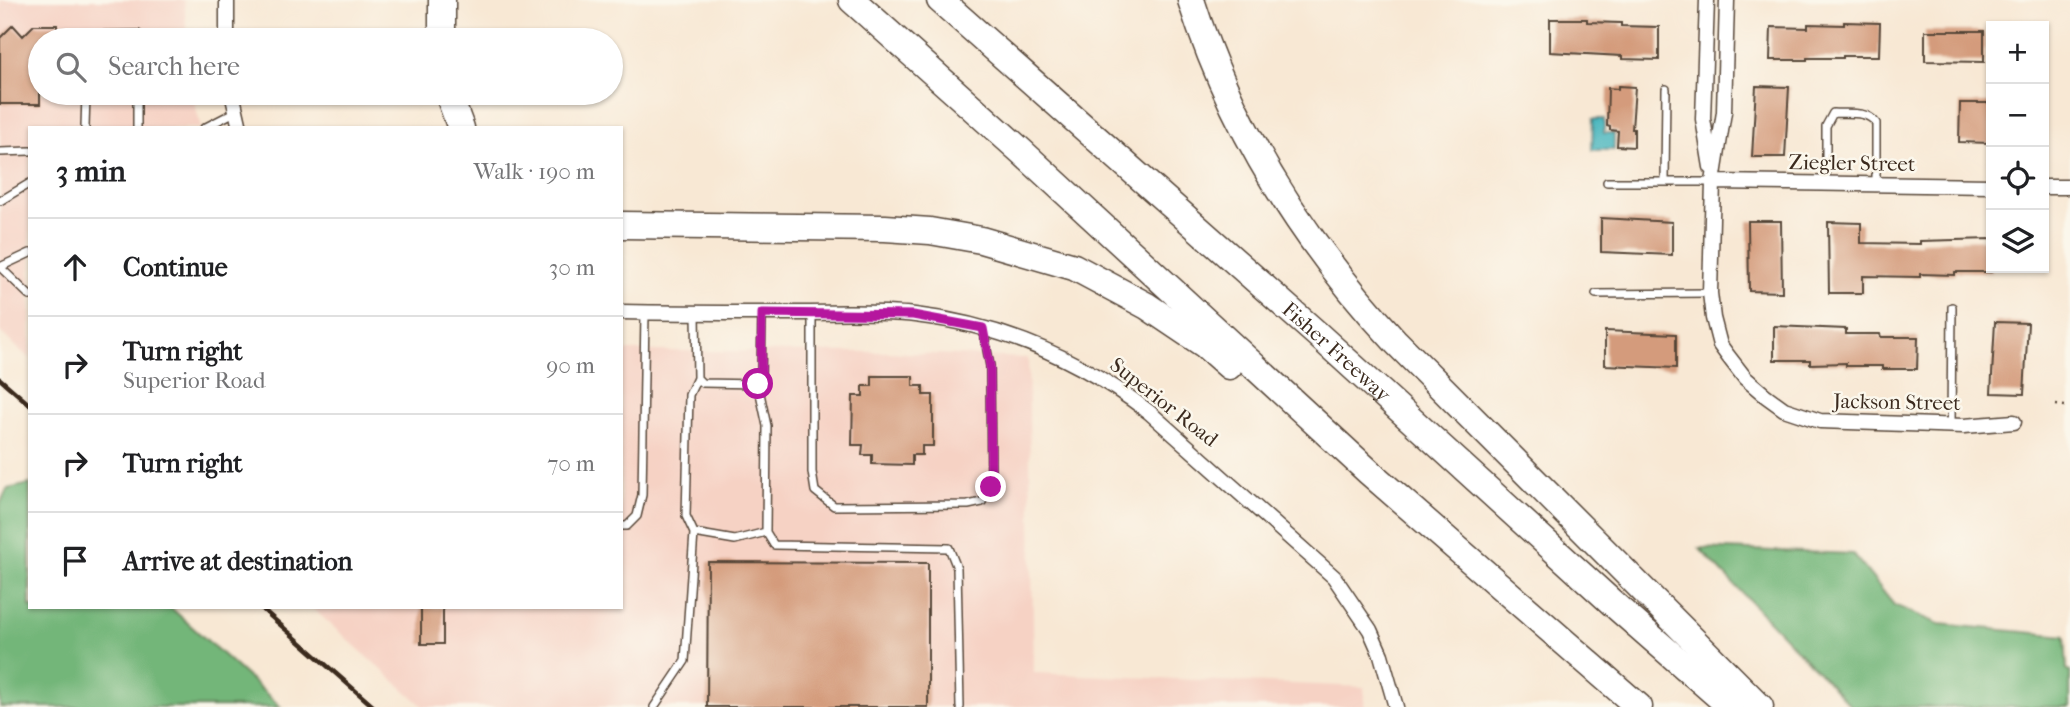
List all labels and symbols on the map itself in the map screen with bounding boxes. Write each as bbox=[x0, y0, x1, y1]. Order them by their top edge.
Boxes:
street label: Ziegler Street bbox=[1788, 150, 1916, 176]
street label: Fisher Freeway bbox=[1277, 297, 1396, 407]
street label: Superior Road bbox=[1105, 352, 1223, 452]
route start bbox=[742, 368, 773, 399]
street label: Jackson Street bbox=[1831, 389, 1961, 415]
route end bbox=[975, 471, 1006, 502]

